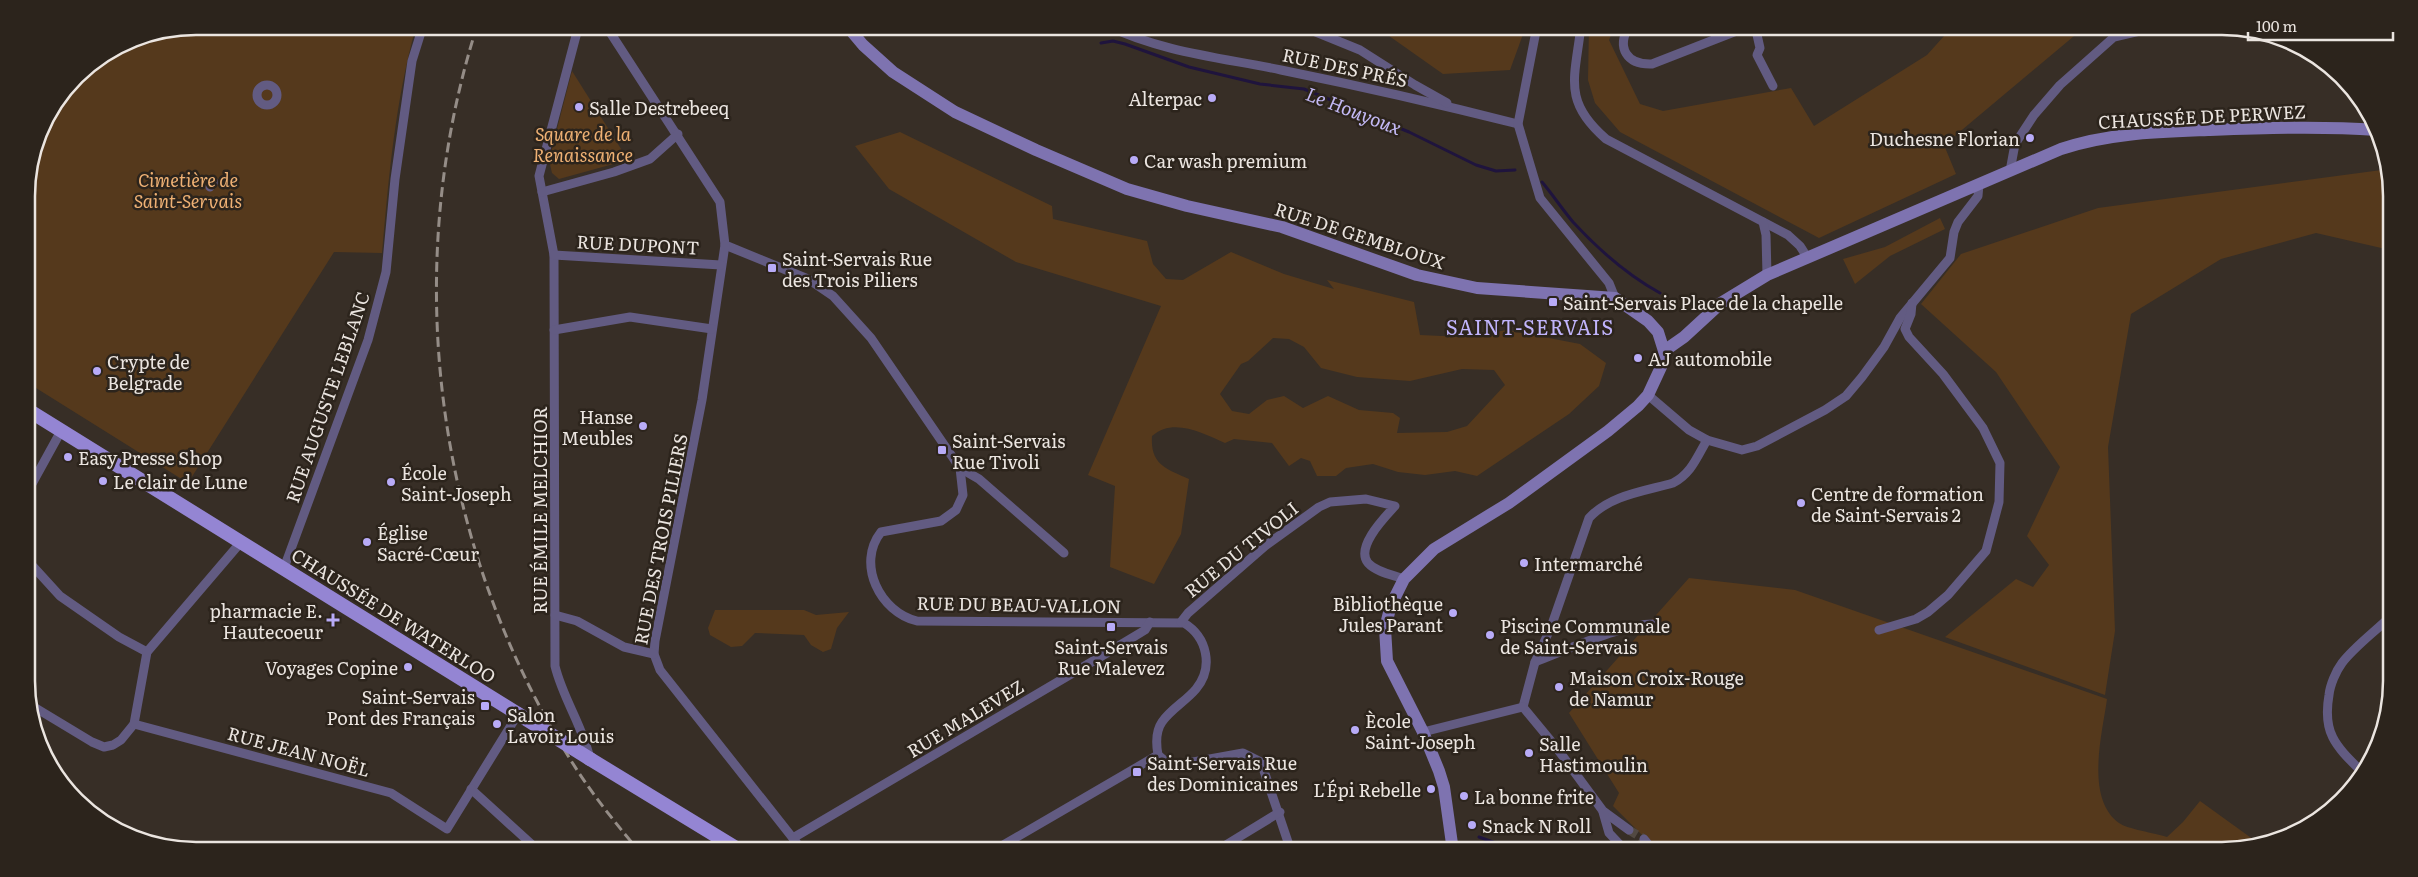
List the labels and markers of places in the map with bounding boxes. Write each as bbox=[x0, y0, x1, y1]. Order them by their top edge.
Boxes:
place label: Alterpac bbox=[1128, 85, 1202, 112]
marker: Alterpac bbox=[1206, 92, 1218, 104]
place label: Salle Destrebeeq bbox=[589, 94, 730, 121]
marker: Salle Destrebeeq bbox=[573, 101, 585, 113]
place label: Duchesne Florian bbox=[1869, 125, 2020, 152]
marker: Duchesne Florian bbox=[2024, 132, 2036, 144]
place label: Car wash premium bbox=[1144, 147, 1307, 174]
marker: Car wash premium bbox=[1128, 154, 1140, 166]
place label: Saint-Servais Rue des Trois Piliers bbox=[782, 245, 932, 293]
marker: Saint-Servais Rue des Trois Piliers bbox=[766, 262, 778, 274]
place label: Saint-Servais Place de la chapelle bbox=[1563, 289, 1843, 316]
marker: Saint-Servais Place de la chapelle bbox=[1547, 296, 1559, 308]
place label: AJ automobile bbox=[1648, 345, 1772, 372]
place label: Crypte de Belgrade bbox=[107, 348, 190, 396]
marker: AJ automobile bbox=[1632, 352, 1644, 364]
marker: Crypte de Belgrade bbox=[91, 365, 103, 377]
place label: Hanse Meubles bbox=[561, 403, 633, 451]
marker: Hanse Meubles bbox=[637, 420, 649, 432]
place label: Saint-Servais Rue Tivoli bbox=[952, 427, 1065, 475]
place label: Easy Presse Shop bbox=[78, 444, 222, 471]
marker: Saint-Servais Rue Tivoli bbox=[936, 444, 948, 456]
marker: Easy Presse Shop bbox=[62, 451, 74, 463]
place label: École Saint-Joseph bbox=[401, 459, 512, 507]
place label: Le clair de Lune bbox=[113, 468, 248, 495]
marker: Le clair de Lune bbox=[97, 475, 109, 487]
marker: École Saint-Joseph bbox=[385, 476, 397, 488]
place label: Centre de formation de Saint-Servais 2 bbox=[1811, 480, 1984, 528]
marker: Centre de formation de Saint-Servais 2 bbox=[1795, 497, 1807, 509]
place label: Église Sacré-Cœur bbox=[377, 519, 479, 567]
marker: Église Sacré-Cœur bbox=[361, 536, 373, 548]
place label: Intermarché bbox=[1534, 550, 1643, 577]
marker: Intermarché bbox=[1518, 557, 1530, 569]
place label: Bibliothèque Jules Parant bbox=[1333, 590, 1444, 638]
place label: pharmacie E. Hautecoeur bbox=[210, 597, 323, 645]
marker: Bibliothèque Jules Parant bbox=[1447, 607, 1459, 619]
place label: Piscine Communale de Saint-Servais bbox=[1500, 612, 1670, 660]
marker: pharmacie E. Hautecoeur bbox=[327, 614, 339, 626]
marker: Saint-Servais Rue Malevez bbox=[1105, 621, 1117, 633]
marker: Piscine Communale de Saint-Servais bbox=[1484, 629, 1496, 641]
place label: Saint-Servais Rue Malevez bbox=[1054, 633, 1168, 681]
place label: Voyages Copine bbox=[265, 654, 398, 681]
marker: Voyages Copine bbox=[402, 661, 414, 673]
place label: Maison Croix-Rouge de Namur bbox=[1569, 664, 1744, 712]
marker: Maison Croix-Rouge de Namur bbox=[1553, 681, 1565, 693]
place label: Saint-Servais Pont des Français bbox=[327, 683, 475, 731]
marker: Saint-Servais Pont des Français bbox=[479, 700, 491, 712]
place label: Salon Lavoir Louis bbox=[507, 701, 614, 749]
place label: Ècole Saint-Joseph bbox=[1365, 707, 1476, 755]
marker: Salon Lavoir Louis bbox=[491, 718, 503, 730]
marker: Ècole Saint-Joseph bbox=[1349, 724, 1361, 736]
place label: Salle Hastimoulin bbox=[1539, 730, 1648, 778]
marker: Salle Hastimoulin bbox=[1523, 747, 1535, 759]
place label: Saint-Servais Rue des Dominicaines bbox=[1147, 749, 1298, 797]
marker: Saint-Servais Rue des Dominicaines bbox=[1131, 766, 1143, 778]
place label: L'Épi Rebelle bbox=[1313, 776, 1421, 803]
marker: L'Épi Rebelle bbox=[1425, 783, 1437, 795]
place label: La bonne frite bbox=[1474, 783, 1594, 810]
marker: La bonne frite bbox=[1458, 790, 1470, 802]
place label: Snack N Roll bbox=[1482, 812, 1591, 839]
marker: Snack N Roll bbox=[1466, 819, 1478, 831]

